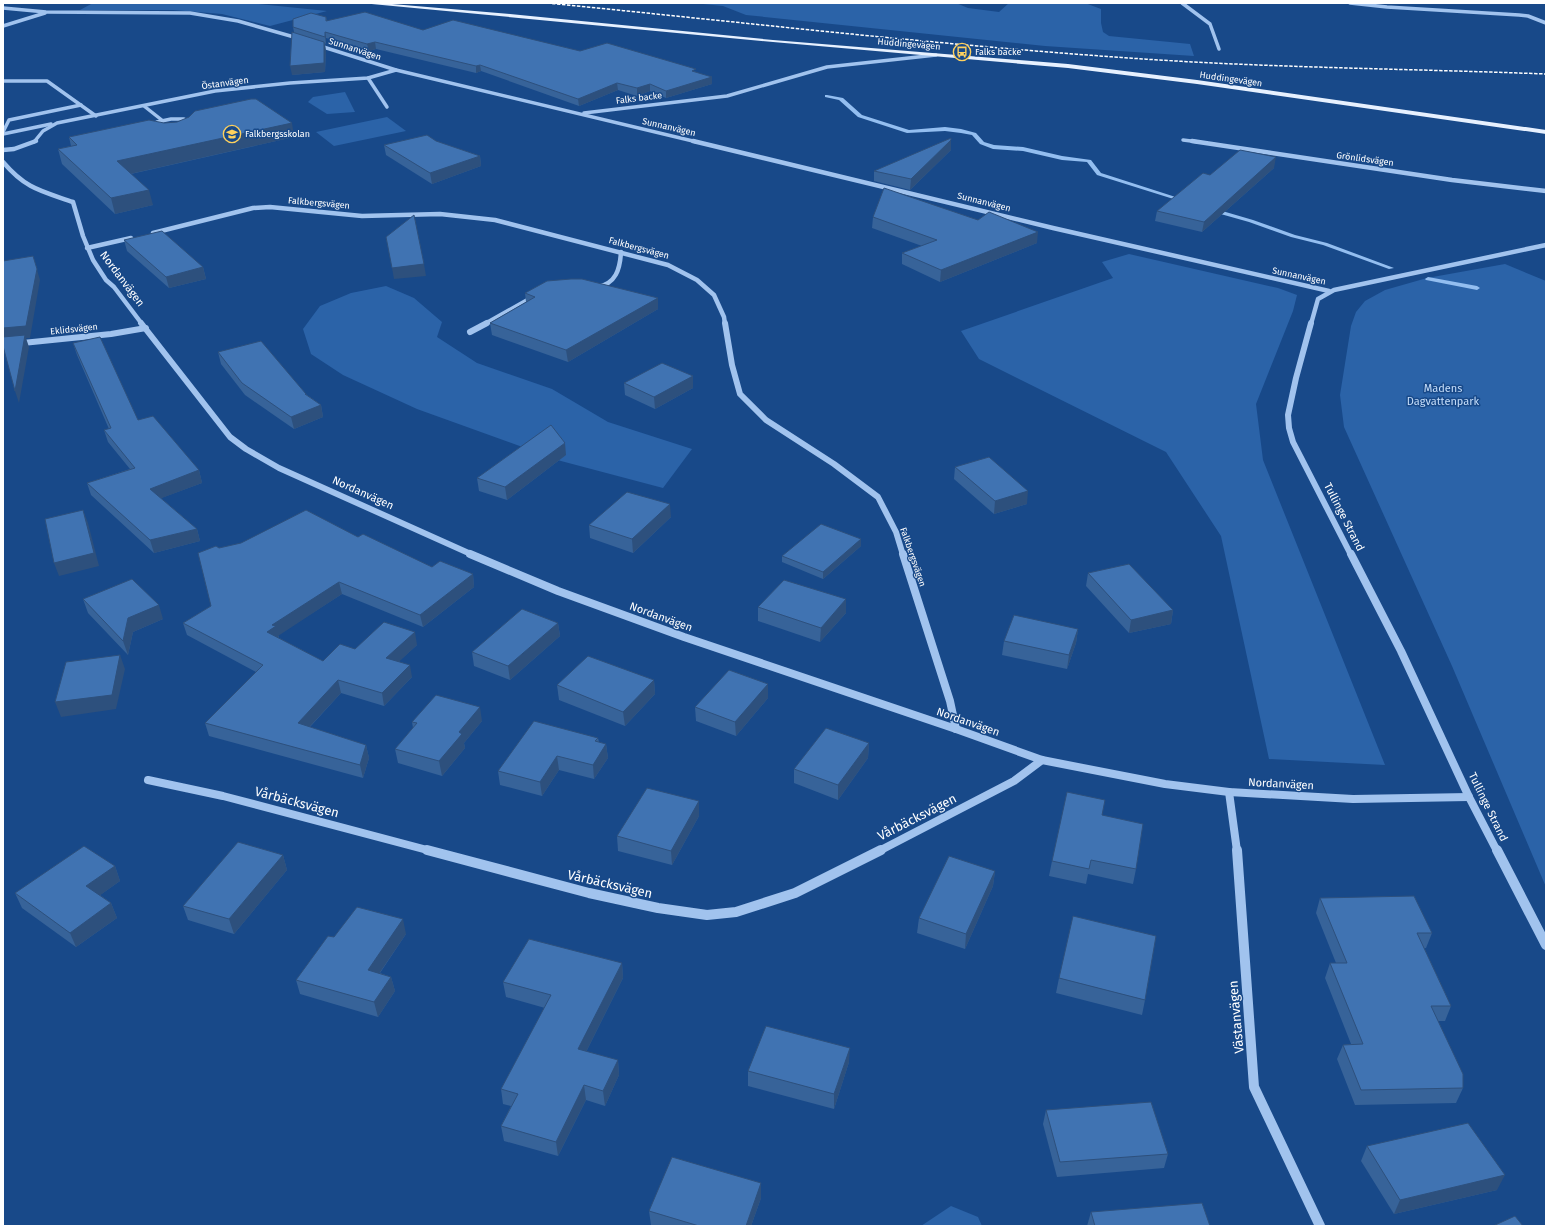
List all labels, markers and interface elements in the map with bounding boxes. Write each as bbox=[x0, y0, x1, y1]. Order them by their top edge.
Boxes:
street label: Sunnanvägen bbox=[327, 36, 383, 62]
street label: Huddingevägen bbox=[877, 36, 941, 52]
bus stop icon: Falks backe bbox=[952, 42, 972, 62]
place label: Falks backe bbox=[975, 47, 1021, 57]
street label: Huddingevägen bbox=[1199, 70, 1263, 88]
street label: Östanvägen bbox=[201, 75, 249, 91]
street label: Falks backe bbox=[615, 90, 663, 106]
street label: Sunnanvägen bbox=[641, 116, 697, 138]
school or university icon: Falkbergsskolan bbox=[222, 124, 242, 144]
place label: Falkbergsskolan bbox=[245, 129, 310, 139]
street label: Grönlidsvägen bbox=[1336, 150, 1394, 168]
street label: Sunnanvägen bbox=[956, 191, 1012, 213]
street label: Falkbergsvägen bbox=[288, 195, 350, 211]
street label: Falkbergsvägen bbox=[608, 235, 670, 261]
street label: Nordanvägen bbox=[97, 249, 147, 309]
street label: Sunnanvägen bbox=[1271, 265, 1327, 287]
street label: Eklidsvägen bbox=[50, 322, 98, 336]
park label: Madens Dagvattenpark bbox=[1407, 382, 1480, 408]
street label: Nordanvägen bbox=[330, 474, 396, 512]
street label: Tullinge Strand bbox=[1321, 481, 1367, 553]
street label: Falkbergsvägen bbox=[898, 526, 928, 588]
street label: Nordanvägen bbox=[628, 600, 694, 634]
street label: Nordanvägen bbox=[935, 705, 1001, 739]
street label: Tullinge Strand bbox=[1466, 770, 1510, 844]
street label: Nordanvägen bbox=[1248, 776, 1314, 792]
street label: Vårbäcksvägen bbox=[253, 784, 341, 820]
street label: Vårbäcksvägen bbox=[875, 791, 959, 843]
street label: Vårbäcksvägen bbox=[566, 867, 654, 901]
street label: Västanvägen bbox=[1225, 980, 1247, 1054]

